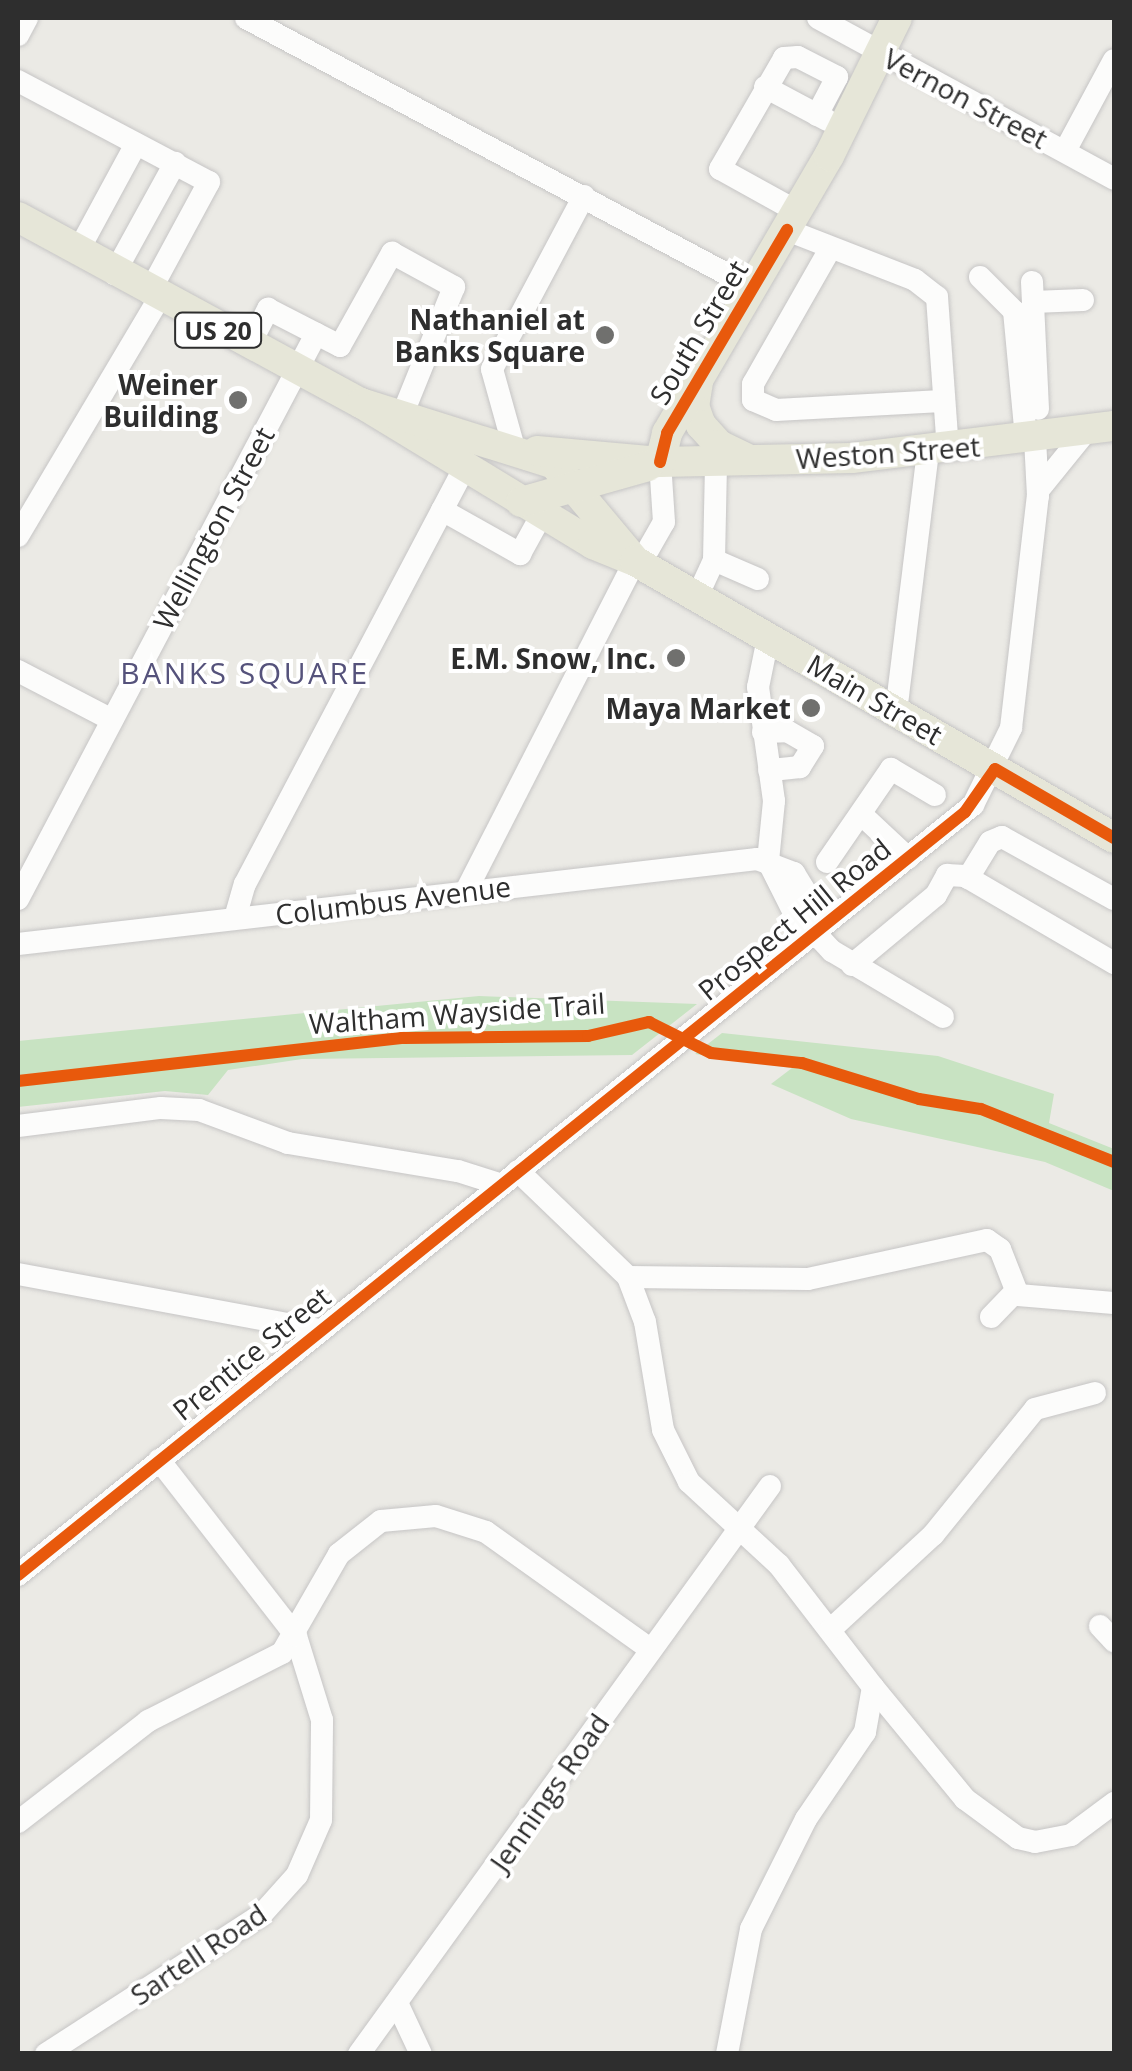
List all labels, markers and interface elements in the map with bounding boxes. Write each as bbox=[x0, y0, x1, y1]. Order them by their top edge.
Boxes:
street label: Vernon Street bbox=[878, 41, 1054, 155]
street label: South Street bbox=[642, 254, 754, 410]
place label: Nathaniel at Banks Square bbox=[395, 302, 585, 368]
road number: US 20 bbox=[173, 310, 263, 350]
marker: Nathaniel at Banks Square bbox=[594, 324, 616, 346]
place label: Weiner Building bbox=[103, 367, 218, 433]
marker: Weiner Building bbox=[227, 389, 249, 411]
street label: Wellington Street bbox=[145, 421, 281, 635]
street label: Weston Street bbox=[795, 429, 981, 475]
place label: E.M. Snow, Inc. bbox=[450, 641, 656, 675]
marker: E.M. Snow, Inc. bbox=[665, 647, 687, 669]
street label: Main Street bbox=[801, 647, 949, 751]
district label: BANKS SQUARE bbox=[120, 655, 370, 691]
place label: Maya Market bbox=[605, 691, 791, 725]
marker: Maya Market bbox=[800, 697, 822, 719]
street label: Prospect Hill Road bbox=[691, 831, 897, 1007]
street label: Columbus Avenue bbox=[273, 869, 513, 931]
street label: Waltham Wayside Trail bbox=[308, 986, 606, 1040]
street label: Prentice Street bbox=[165, 1279, 337, 1427]
street label: Jennings Road bbox=[482, 1707, 616, 1877]
street label: Sartell Road bbox=[124, 1896, 272, 2012]

